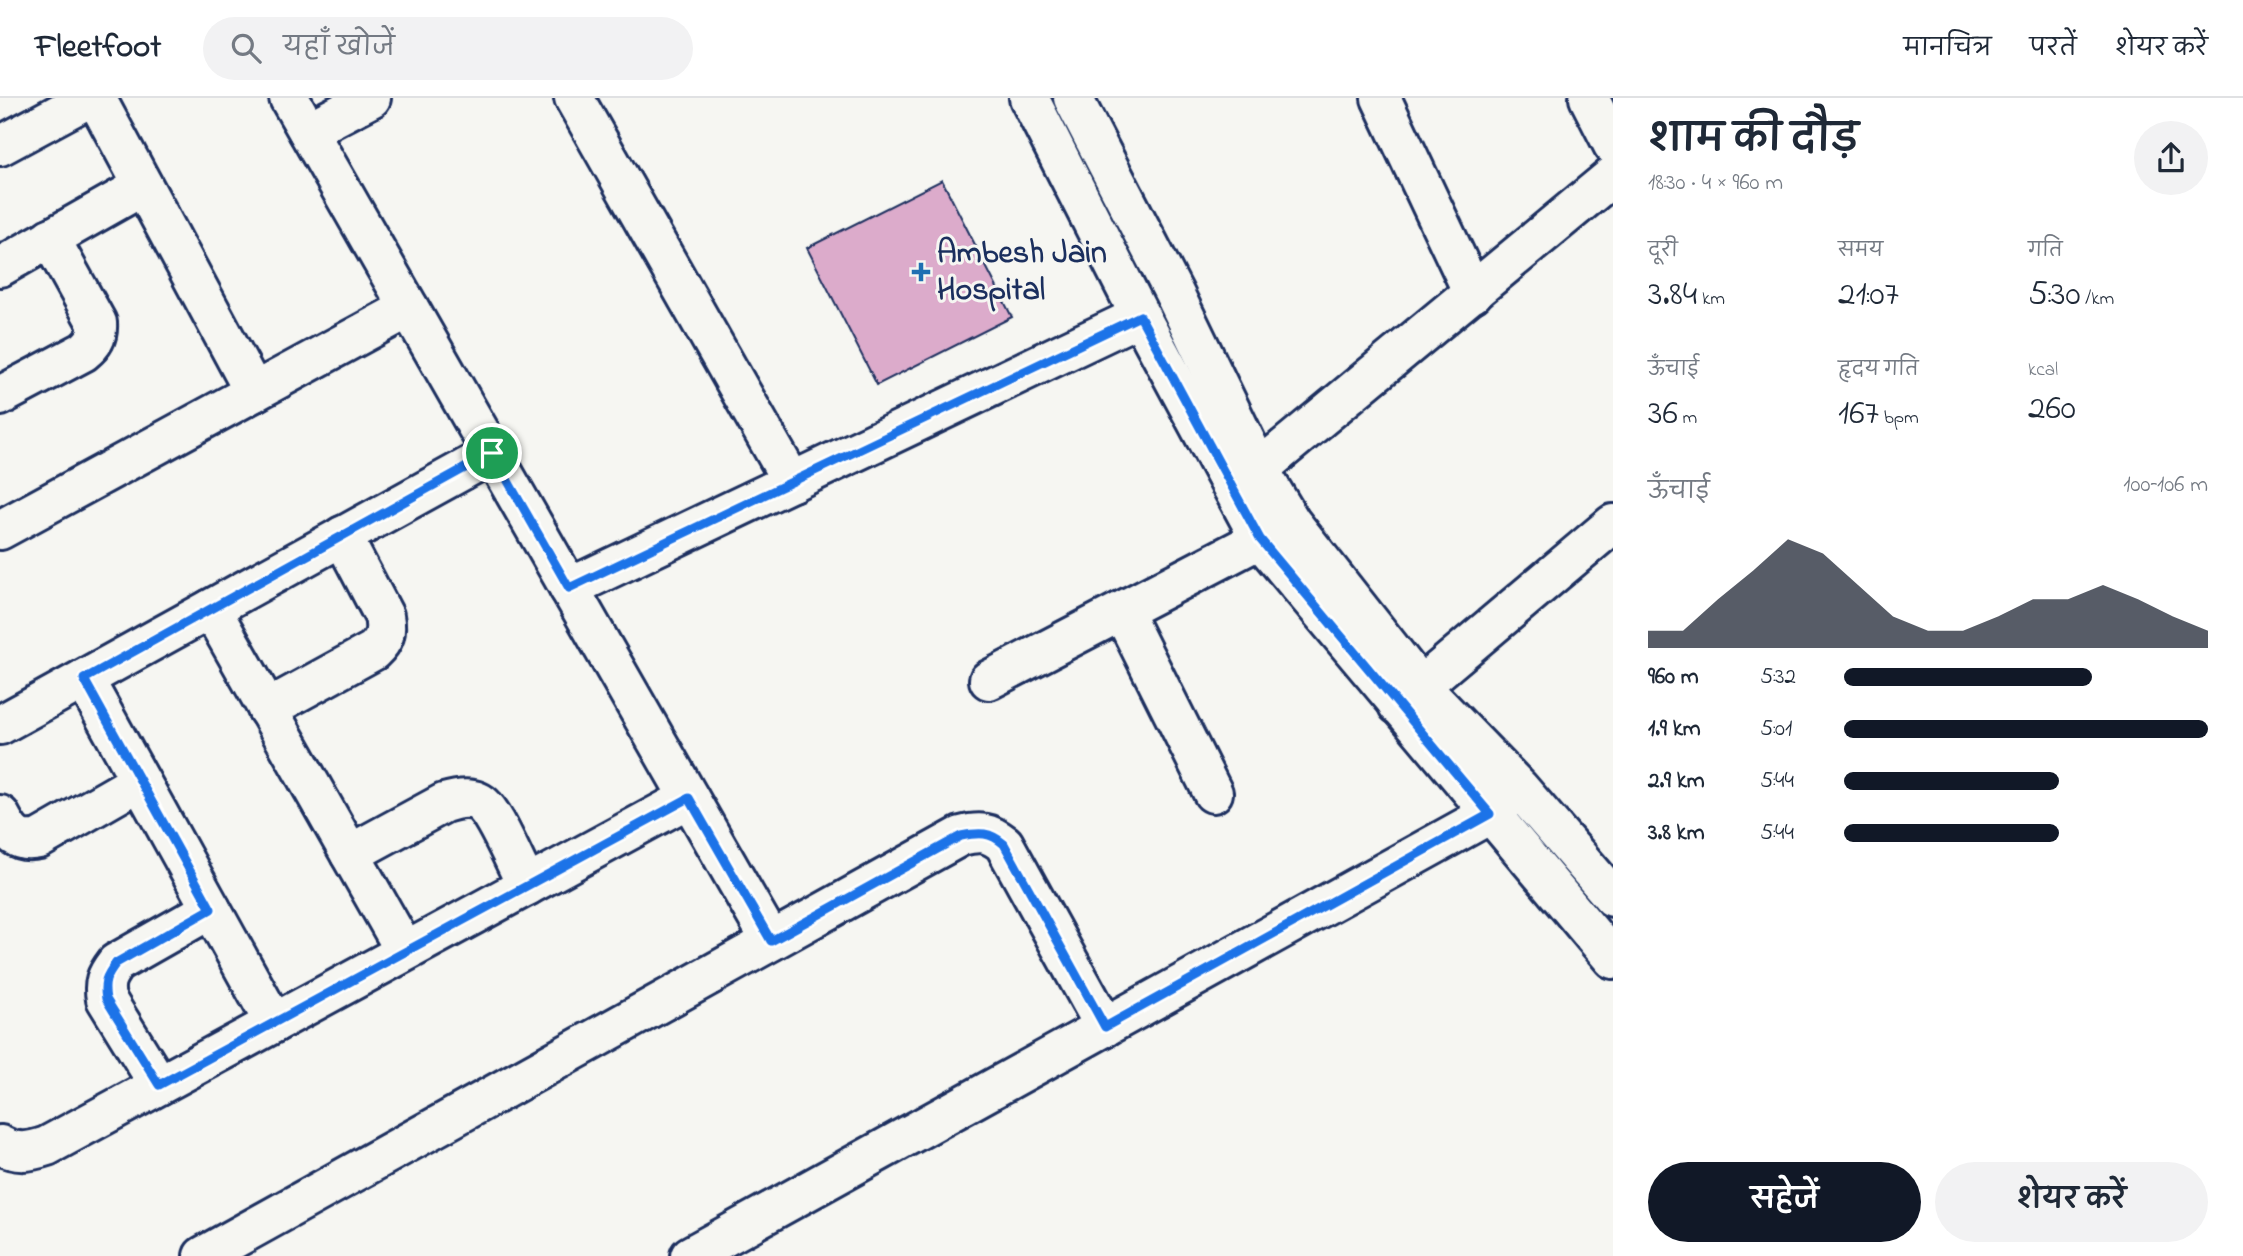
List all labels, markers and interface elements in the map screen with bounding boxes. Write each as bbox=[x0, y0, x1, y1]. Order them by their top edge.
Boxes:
search box bbox=[203, 17, 693, 80]
text: Fleetfoot bbox=[35, 24, 161, 72]
icon: search bbox=[227, 29, 265, 67]
text: यहाँ खोजें bbox=[283, 30, 395, 68]
text: मानचित्र bbox=[1904, 32, 1992, 67]
text: परतें bbox=[2030, 32, 2077, 67]
text: शेयर करें bbox=[2115, 32, 2208, 67]
text: शाम की दौड़ bbox=[1648, 113, 1859, 169]
button: share bbox=[2134, 121, 2208, 195]
text: 18:30 · 4 × 960 m bbox=[1648, 167, 1783, 200]
place label: Ambesh Jain Hospital bbox=[937, 231, 1107, 315]
text: दूरी bbox=[1648, 238, 1678, 265]
text: समय bbox=[1838, 238, 1883, 265]
text: गति bbox=[2028, 238, 2063, 265]
marker: Ambesh Jain Hospital bbox=[911, 262, 931, 282]
text: 3.84 bbox=[1648, 270, 1697, 321]
text: 21:07 bbox=[1838, 270, 1899, 321]
text: 5:30 bbox=[2028, 270, 2081, 321]
text: km bbox=[1697, 286, 1725, 313]
text: /km bbox=[2081, 286, 2114, 313]
text: ऊँचाई bbox=[1648, 357, 1699, 384]
text: हृदय गति bbox=[1838, 357, 1919, 384]
text: kcal bbox=[2028, 357, 2058, 384]
text: 260 bbox=[2028, 384, 2076, 435]
text: 36 bbox=[1648, 389, 1678, 440]
text: 167 bbox=[1838, 389, 1879, 440]
text: m bbox=[1678, 405, 1697, 432]
text: bpm bbox=[1879, 405, 1919, 432]
pin bbox=[462, 423, 522, 483]
icon: arrive bbox=[473, 434, 511, 472]
text: 100–106 m bbox=[2123, 469, 2208, 502]
text: ऊँचाई bbox=[1648, 476, 1710, 509]
text: 960 m bbox=[1648, 661, 1699, 694]
text: 5:32 bbox=[1760, 661, 1796, 694]
text: 1.9 km bbox=[1648, 713, 1701, 746]
text: 5:01 bbox=[1760, 713, 1792, 746]
text: 2.9 km bbox=[1648, 765, 1705, 798]
text: 5:44 bbox=[1760, 765, 1794, 798]
text: 3.8 km bbox=[1648, 817, 1705, 850]
text: 5:44 bbox=[1760, 817, 1794, 850]
button: सहेजें bbox=[1648, 1162, 1921, 1242]
button: शेयर करें bbox=[1935, 1162, 2208, 1242]

